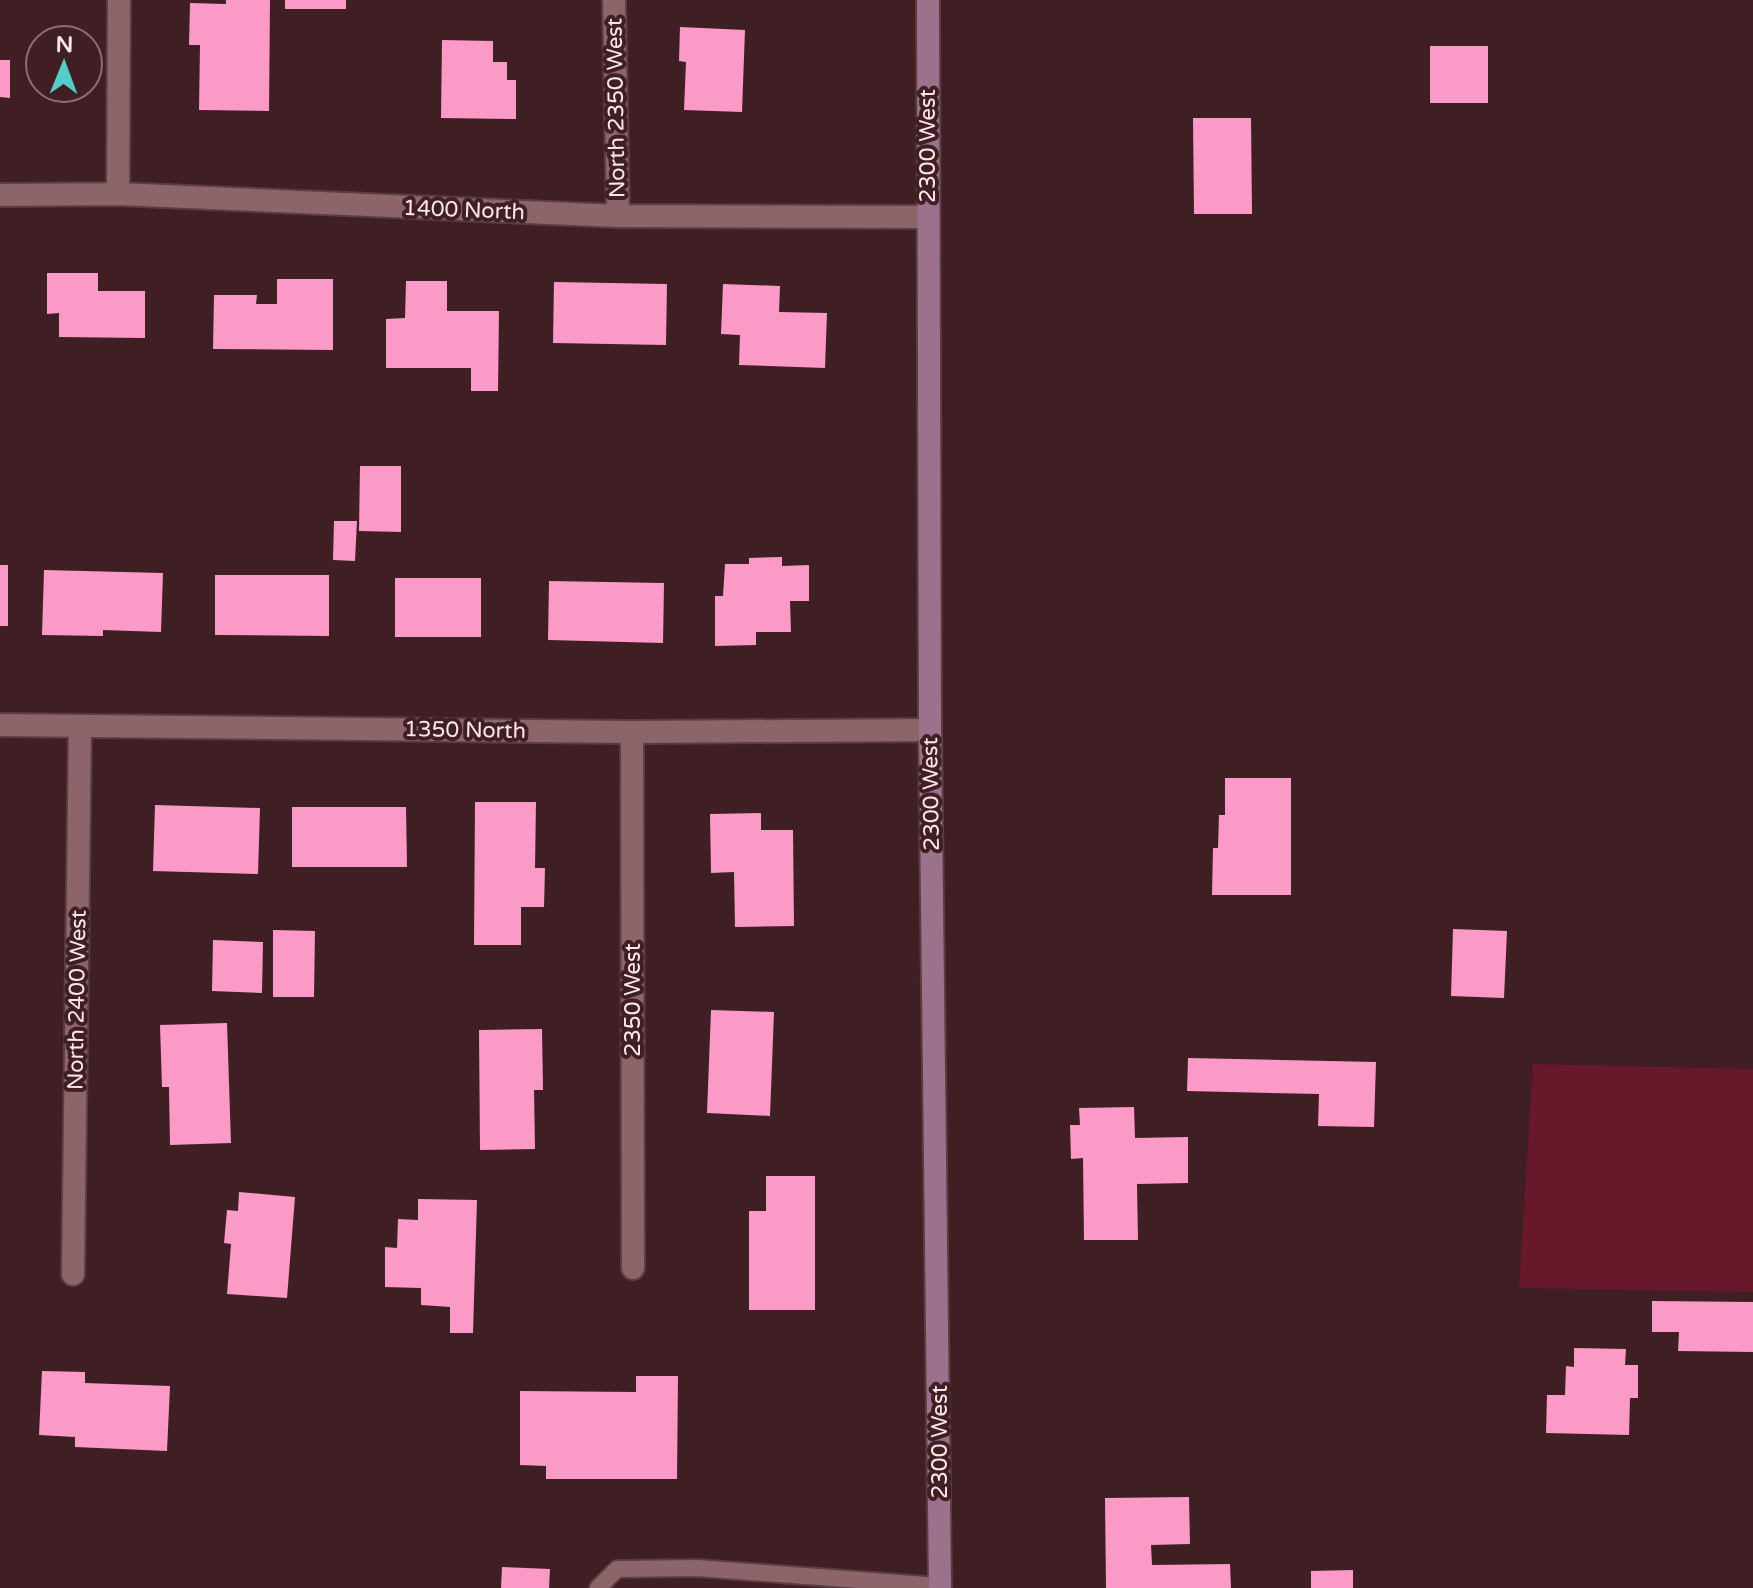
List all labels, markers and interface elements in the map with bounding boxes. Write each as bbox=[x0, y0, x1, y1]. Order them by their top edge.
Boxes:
street label: North 2350 West bbox=[601, 18, 631, 198]
north arrow bbox=[24, 24, 104, 104]
text: N bbox=[55, 32, 73, 58]
street label: 2300 West bbox=[915, 89, 941, 203]
street label: 1400 North bbox=[403, 195, 525, 225]
street label: 1350 North bbox=[404, 716, 526, 744]
street label: 2300 West bbox=[917, 737, 945, 851]
street label: North 2400 West bbox=[62, 910, 92, 1090]
street label: 2350 West bbox=[620, 943, 646, 1057]
street label: 2300 West bbox=[927, 1385, 953, 1499]

